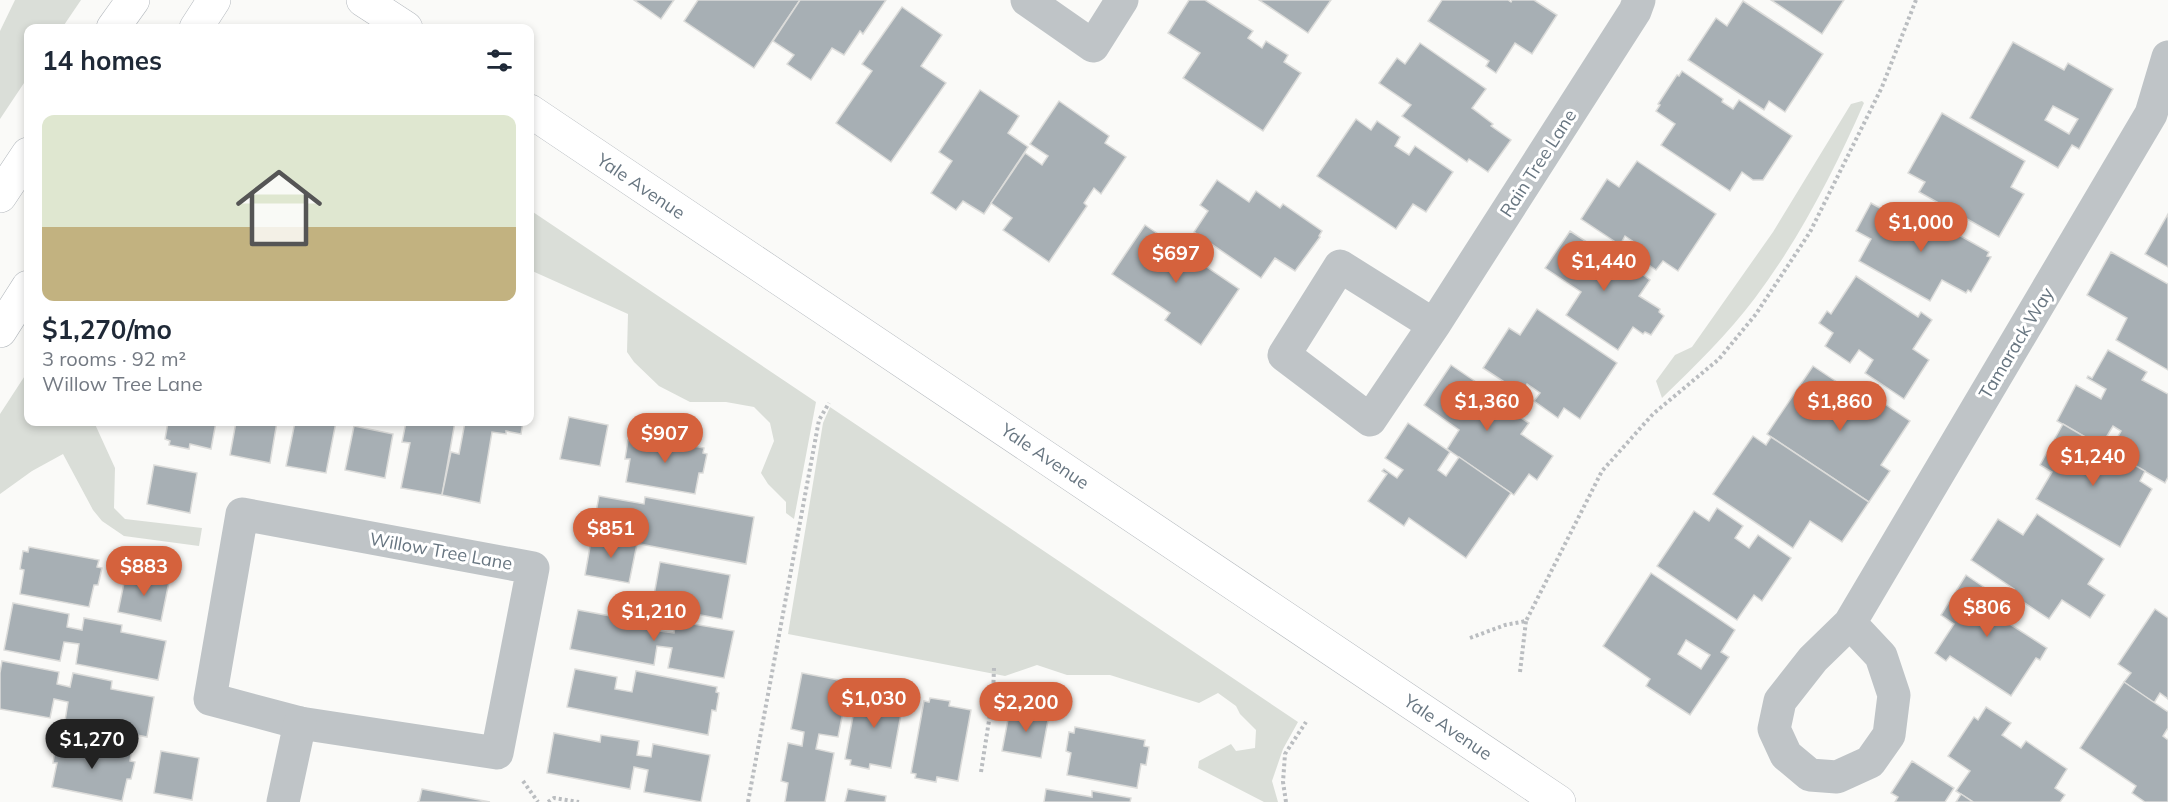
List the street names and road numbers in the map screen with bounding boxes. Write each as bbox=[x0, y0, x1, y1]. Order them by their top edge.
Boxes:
street label: Rain Tree Lane bbox=[1495, 105, 1581, 221]
street label: Yale Avenue bbox=[592, 147, 690, 224]
street label: Tamarack Way bbox=[1974, 283, 2059, 403]
street label: Yale Avenue bbox=[996, 417, 1094, 494]
street label: Willow Tree Lane bbox=[368, 527, 514, 575]
street label: Yale Avenue bbox=[1399, 688, 1497, 765]

